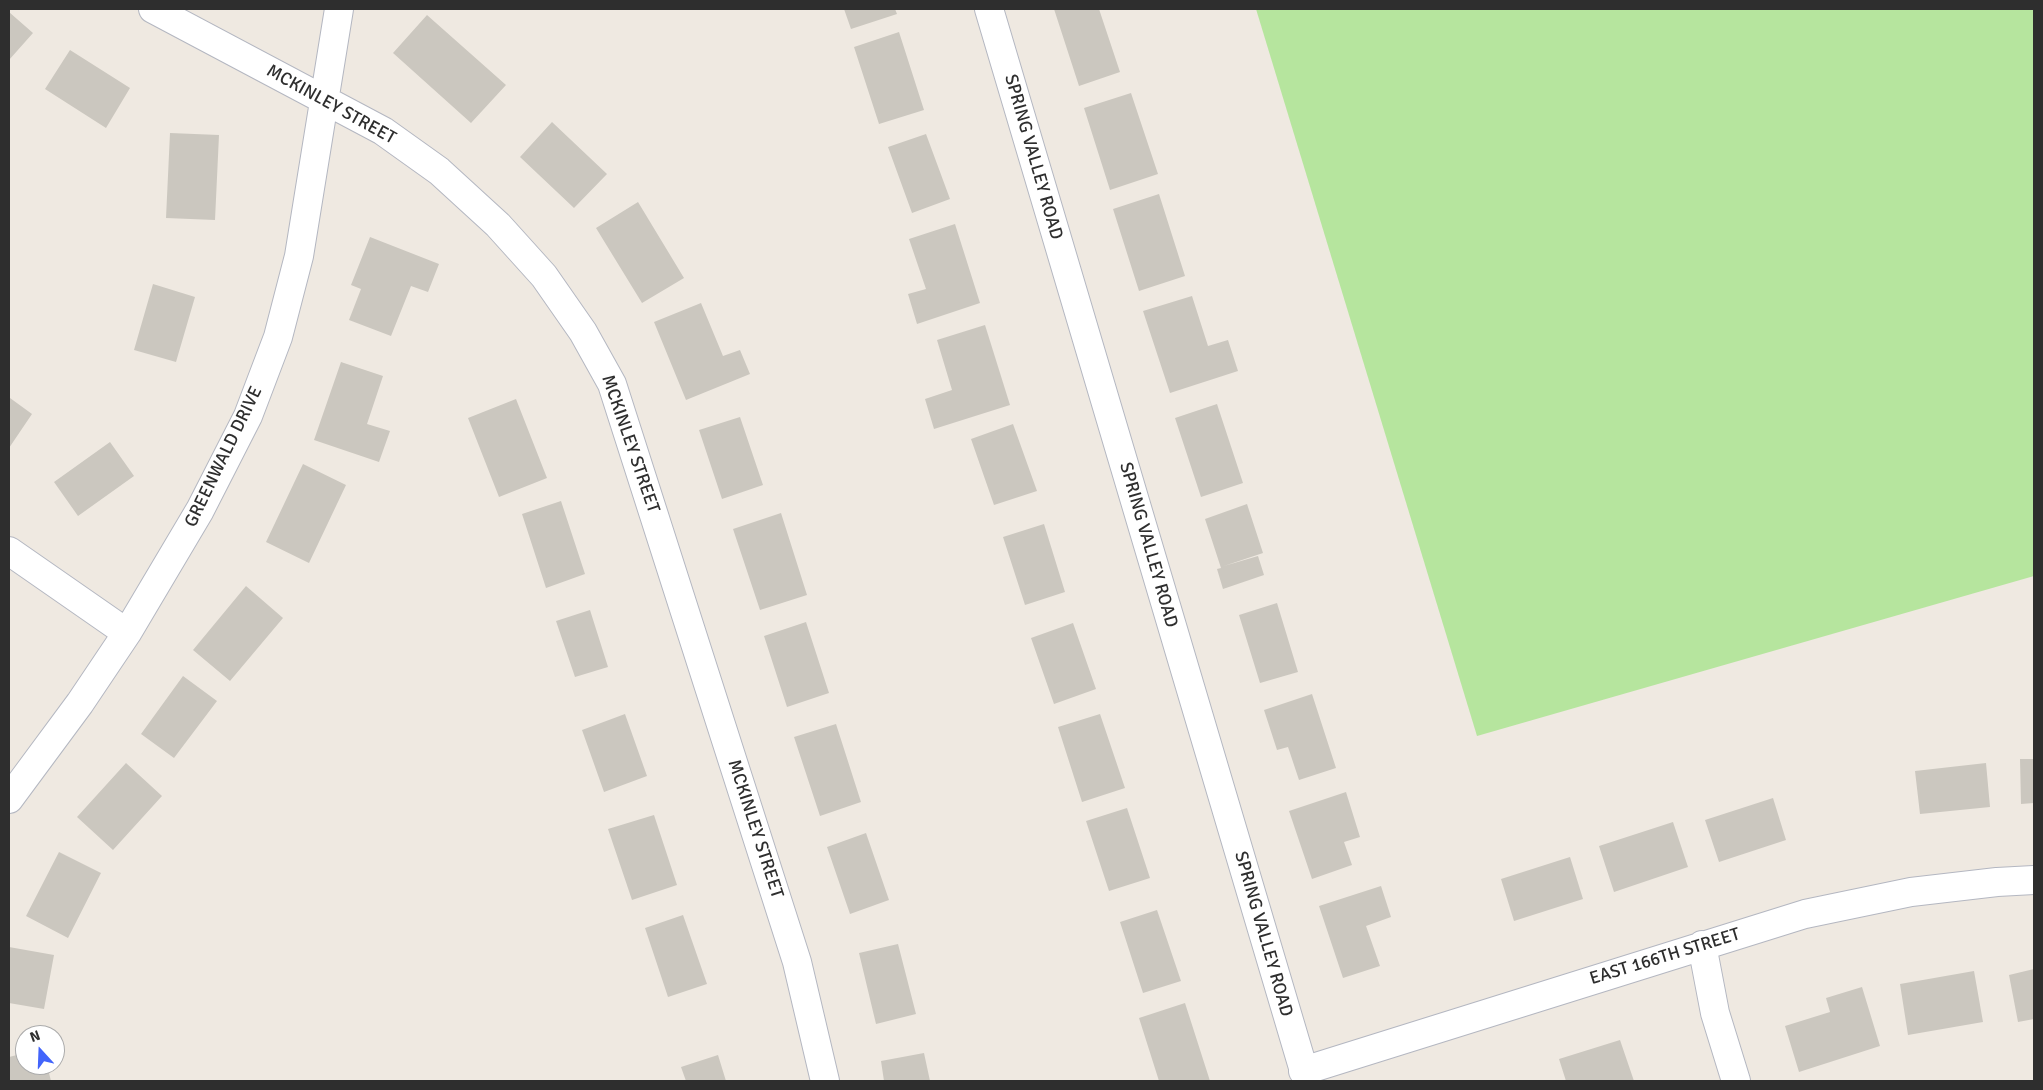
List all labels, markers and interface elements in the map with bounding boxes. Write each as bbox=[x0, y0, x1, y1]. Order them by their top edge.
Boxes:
street label: MCKINLEY STREET bbox=[263, 61, 399, 149]
street label: SPRING VALLEY ROAD bbox=[999, 72, 1067, 242]
street label: MCKINLEY STREET bbox=[596, 372, 664, 516]
street label: GREENWALD DRIVE bbox=[181, 383, 267, 531]
street label: SPRING VALLEY ROAD bbox=[1114, 460, 1182, 630]
street label: MCKINLEY STREET bbox=[722, 757, 788, 901]
street label: SPRING VALLEY ROAD bbox=[1229, 849, 1297, 1019]
street label: EAST 166TH STREET bbox=[1587, 924, 1743, 990]
north arrow bbox=[15, 1025, 65, 1075]
text: N bbox=[28, 1027, 43, 1046]

